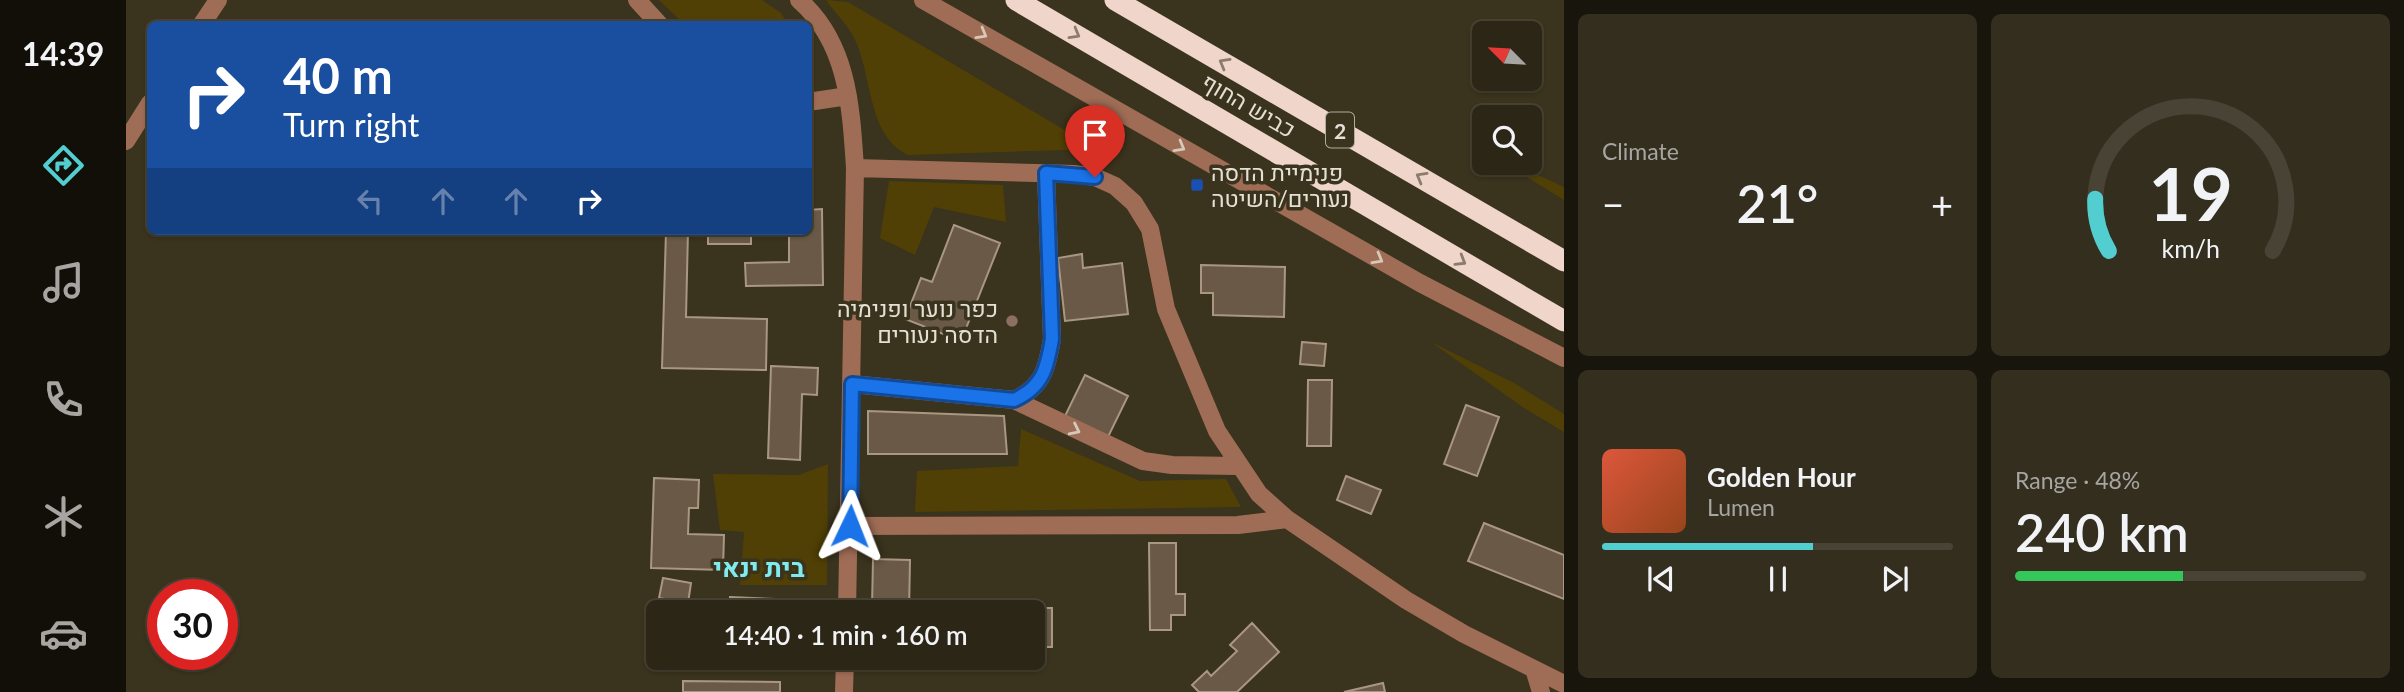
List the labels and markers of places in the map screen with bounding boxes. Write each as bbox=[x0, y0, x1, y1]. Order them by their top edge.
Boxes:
pin bbox=[1065, 105, 1125, 177]
place label: פנימיית הדסה נעורים/השיטה bbox=[1211, 158, 1349, 212]
marker: פנימיית הדסה נעורים/השיטה bbox=[1189, 177, 1205, 193]
place label: כפר נוער ופנימיה הדסה נעורים bbox=[837, 294, 998, 348]
marker: כפר נוער ופנימיה הדסה נעורים bbox=[1004, 313, 1020, 329]

